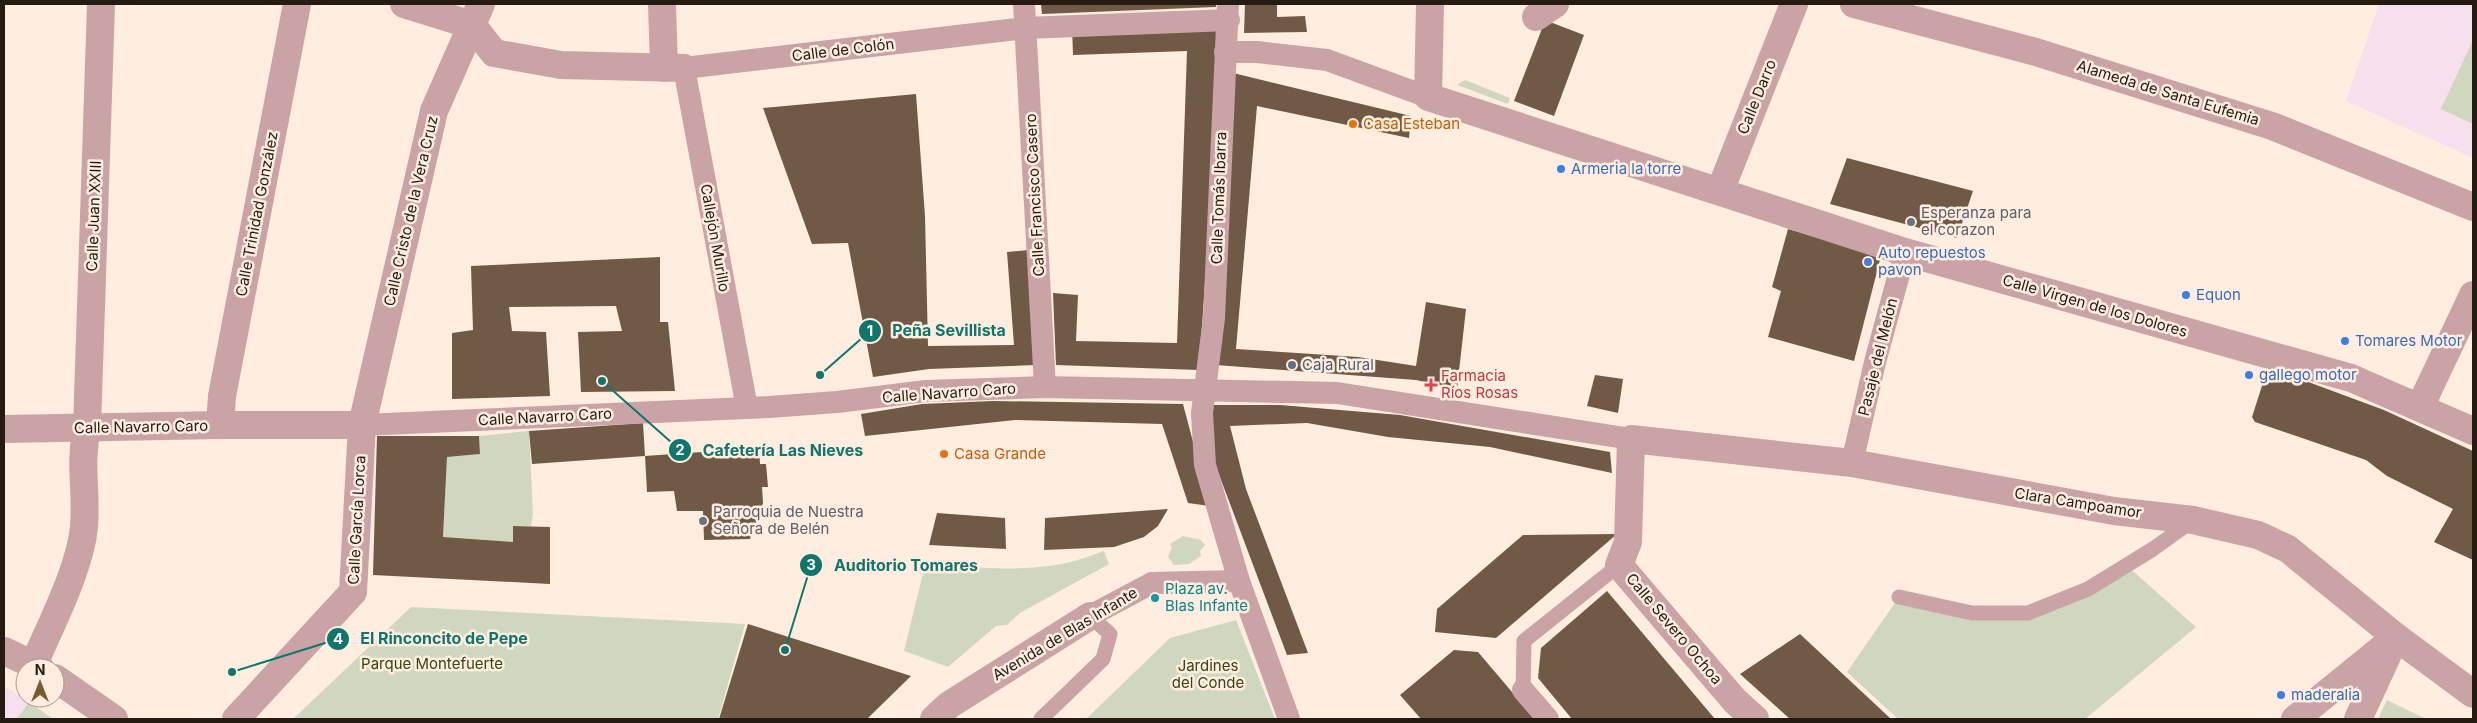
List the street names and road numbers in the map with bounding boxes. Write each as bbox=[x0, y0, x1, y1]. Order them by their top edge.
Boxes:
street label: Calle de Colón bbox=[791, 34, 895, 65]
street label: Alameda de Santa Eufemia bbox=[2075, 56, 2262, 129]
street label: Calle Darro bbox=[1733, 57, 1780, 137]
street label: Calle Francisco Casero bbox=[1021, 113, 1048, 277]
street label: Calle Cristo de la Vera Cruz bbox=[379, 114, 442, 308]
street label: Calle Trinidad González bbox=[231, 130, 282, 298]
street label: Calle Tomás Ibarra bbox=[1207, 131, 1230, 265]
street label: Calle Juan XXIII bbox=[82, 160, 105, 272]
street label: Callejón Murillo bbox=[697, 182, 734, 293]
street label: Calle Virgen de los Dolores bbox=[2001, 270, 2190, 341]
street label: Pasaje del Melón bbox=[1854, 296, 1901, 418]
street label: Calle Navarro Caro bbox=[881, 378, 1017, 407]
street label: Calle Navarro Caro bbox=[477, 404, 612, 429]
street label: Calle Navarro Caro bbox=[74, 416, 208, 437]
street label: Calle García Lorca bbox=[344, 455, 369, 585]
street label: Clara Campoamor bbox=[2013, 483, 2143, 522]
street label: Calle Severo Ochoa bbox=[1622, 569, 1727, 688]
street label: Avenida de Blas Infante bbox=[989, 583, 1141, 684]

